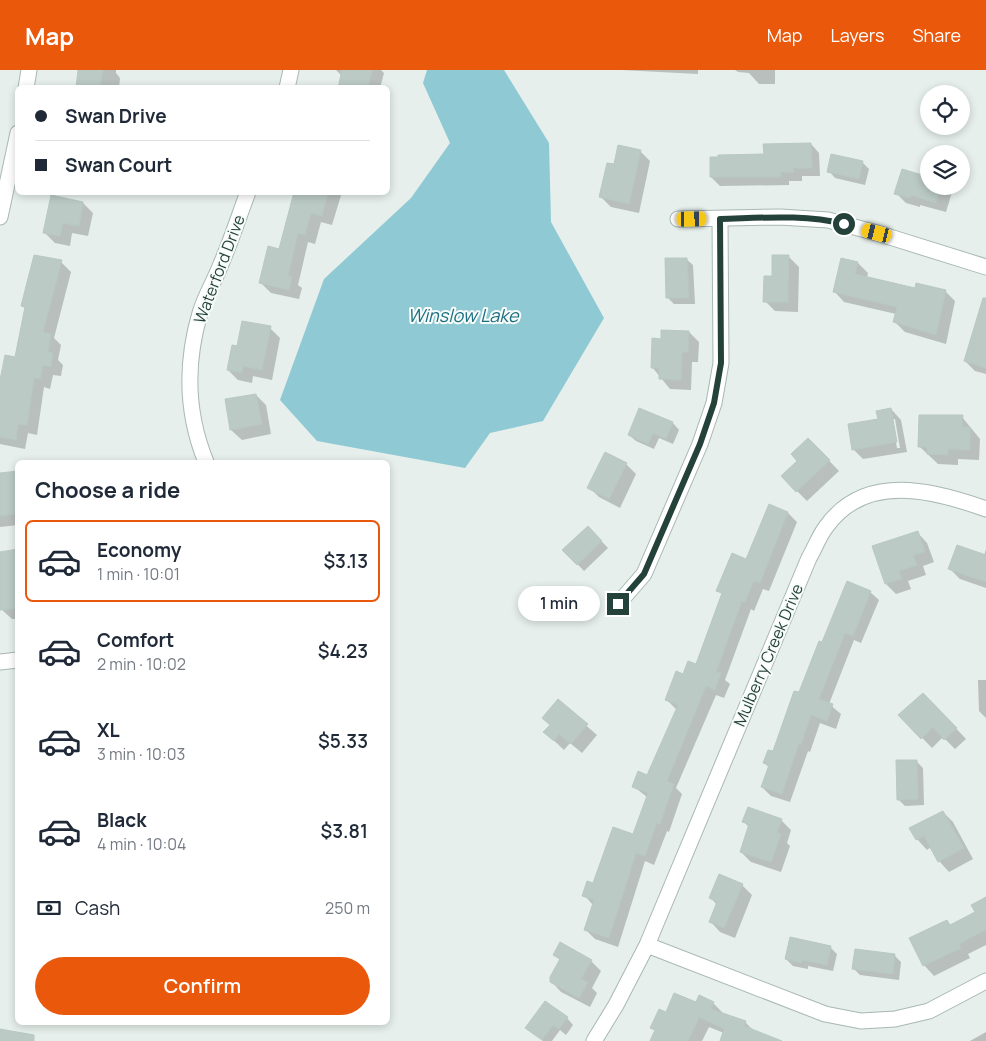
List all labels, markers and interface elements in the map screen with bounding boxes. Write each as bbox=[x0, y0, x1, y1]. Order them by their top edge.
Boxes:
text: Map bbox=[25, 19, 74, 52]
text: Map bbox=[767, 23, 802, 47]
text: Layers bbox=[830, 23, 884, 47]
text: Share bbox=[912, 23, 961, 47]
map controls bbox=[920, 85, 970, 195]
button: locate bbox=[920, 85, 970, 135]
text: Swan Drive bbox=[65, 103, 167, 129]
button: layers bbox=[920, 145, 970, 195]
text: Swan Court bbox=[65, 152, 172, 178]
street label: Waterford Drive bbox=[188, 211, 250, 327]
car bbox=[676, 211, 707, 227]
route start bbox=[833, 213, 855, 235]
car bbox=[860, 222, 893, 244]
water label: Winslow Lake bbox=[407, 303, 520, 327]
text: Choose a ride bbox=[35, 475, 180, 505]
text: Economy bbox=[97, 537, 181, 563]
icon: car bbox=[37, 539, 82, 584]
text: $3.13 bbox=[323, 548, 368, 574]
text: 1 min · 10:01 bbox=[97, 563, 180, 585]
street label: Mulberry Creek Drive bbox=[728, 580, 808, 730]
callout: 1 min bbox=[518, 586, 600, 622]
text: 1 min bbox=[540, 592, 578, 614]
route end bbox=[607, 593, 629, 615]
text: Comfort bbox=[97, 627, 174, 653]
icon: car bbox=[37, 629, 82, 674]
text: $4.23 bbox=[318, 638, 368, 664]
text: 2 min · 10:02 bbox=[97, 653, 186, 675]
text: XL bbox=[97, 717, 120, 743]
icon: car bbox=[37, 719, 82, 764]
text: $5.33 bbox=[318, 728, 368, 754]
text: 3 min · 10:03 bbox=[97, 743, 185, 765]
text: Black bbox=[97, 807, 146, 833]
icon: car bbox=[37, 809, 82, 854]
text: $3.81 bbox=[321, 818, 368, 844]
text: 4 min · 10:04 bbox=[97, 833, 186, 855]
icon: cash bbox=[35, 894, 63, 922]
text: Cash bbox=[75, 895, 120, 921]
text: 250 m bbox=[325, 897, 370, 919]
button: Confirm bbox=[35, 957, 370, 1015]

